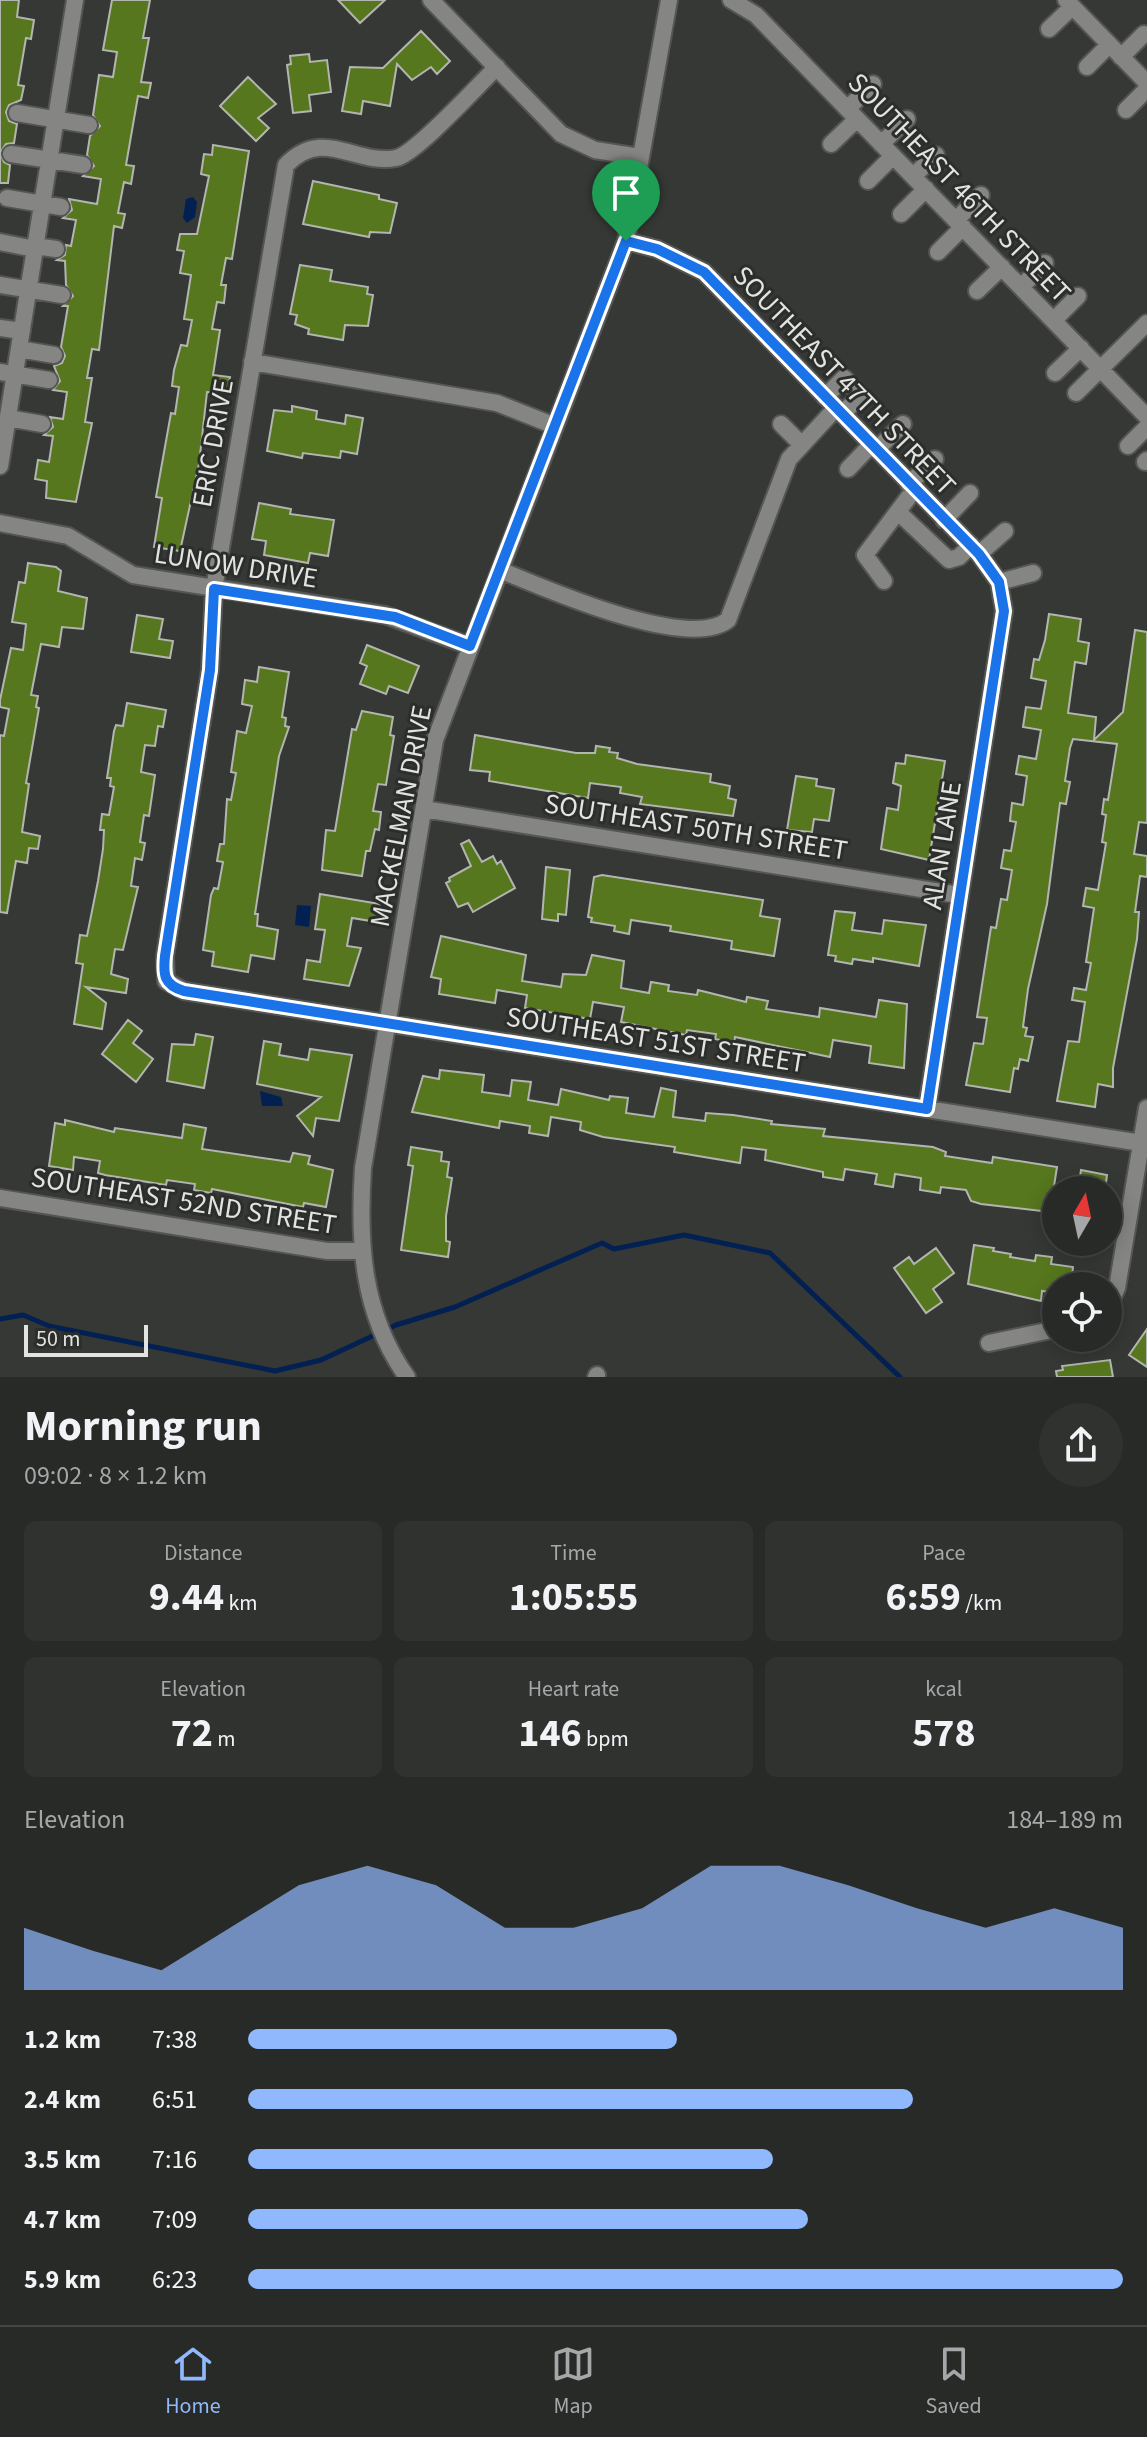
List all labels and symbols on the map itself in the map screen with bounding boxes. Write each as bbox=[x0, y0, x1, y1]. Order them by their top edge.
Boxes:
street label: SOUTHEAST 46TH STREET bbox=[838, 64, 1080, 312]
pin bbox=[592, 159, 660, 241]
street label: SOUTHEAST 47TH STREET bbox=[723, 257, 965, 505]
street label: ERIC DRIVE bbox=[182, 376, 244, 510]
street label: LUNOW DRIVE bbox=[151, 533, 320, 599]
street label: MACKELMAN DRIVE bbox=[360, 702, 442, 930]
street label: ALAN LANE bbox=[912, 778, 972, 912]
street label: SOUTHEAST 50TH STREET bbox=[541, 783, 850, 871]
street label: SOUTHEAST 51ST STREET bbox=[503, 997, 808, 1083]
street label: SOUTHEAST 52ND STREET bbox=[28, 1157, 339, 1245]
north arrow bbox=[1042, 1176, 1122, 1256]
scale bar bbox=[24, 1321, 148, 1357]

